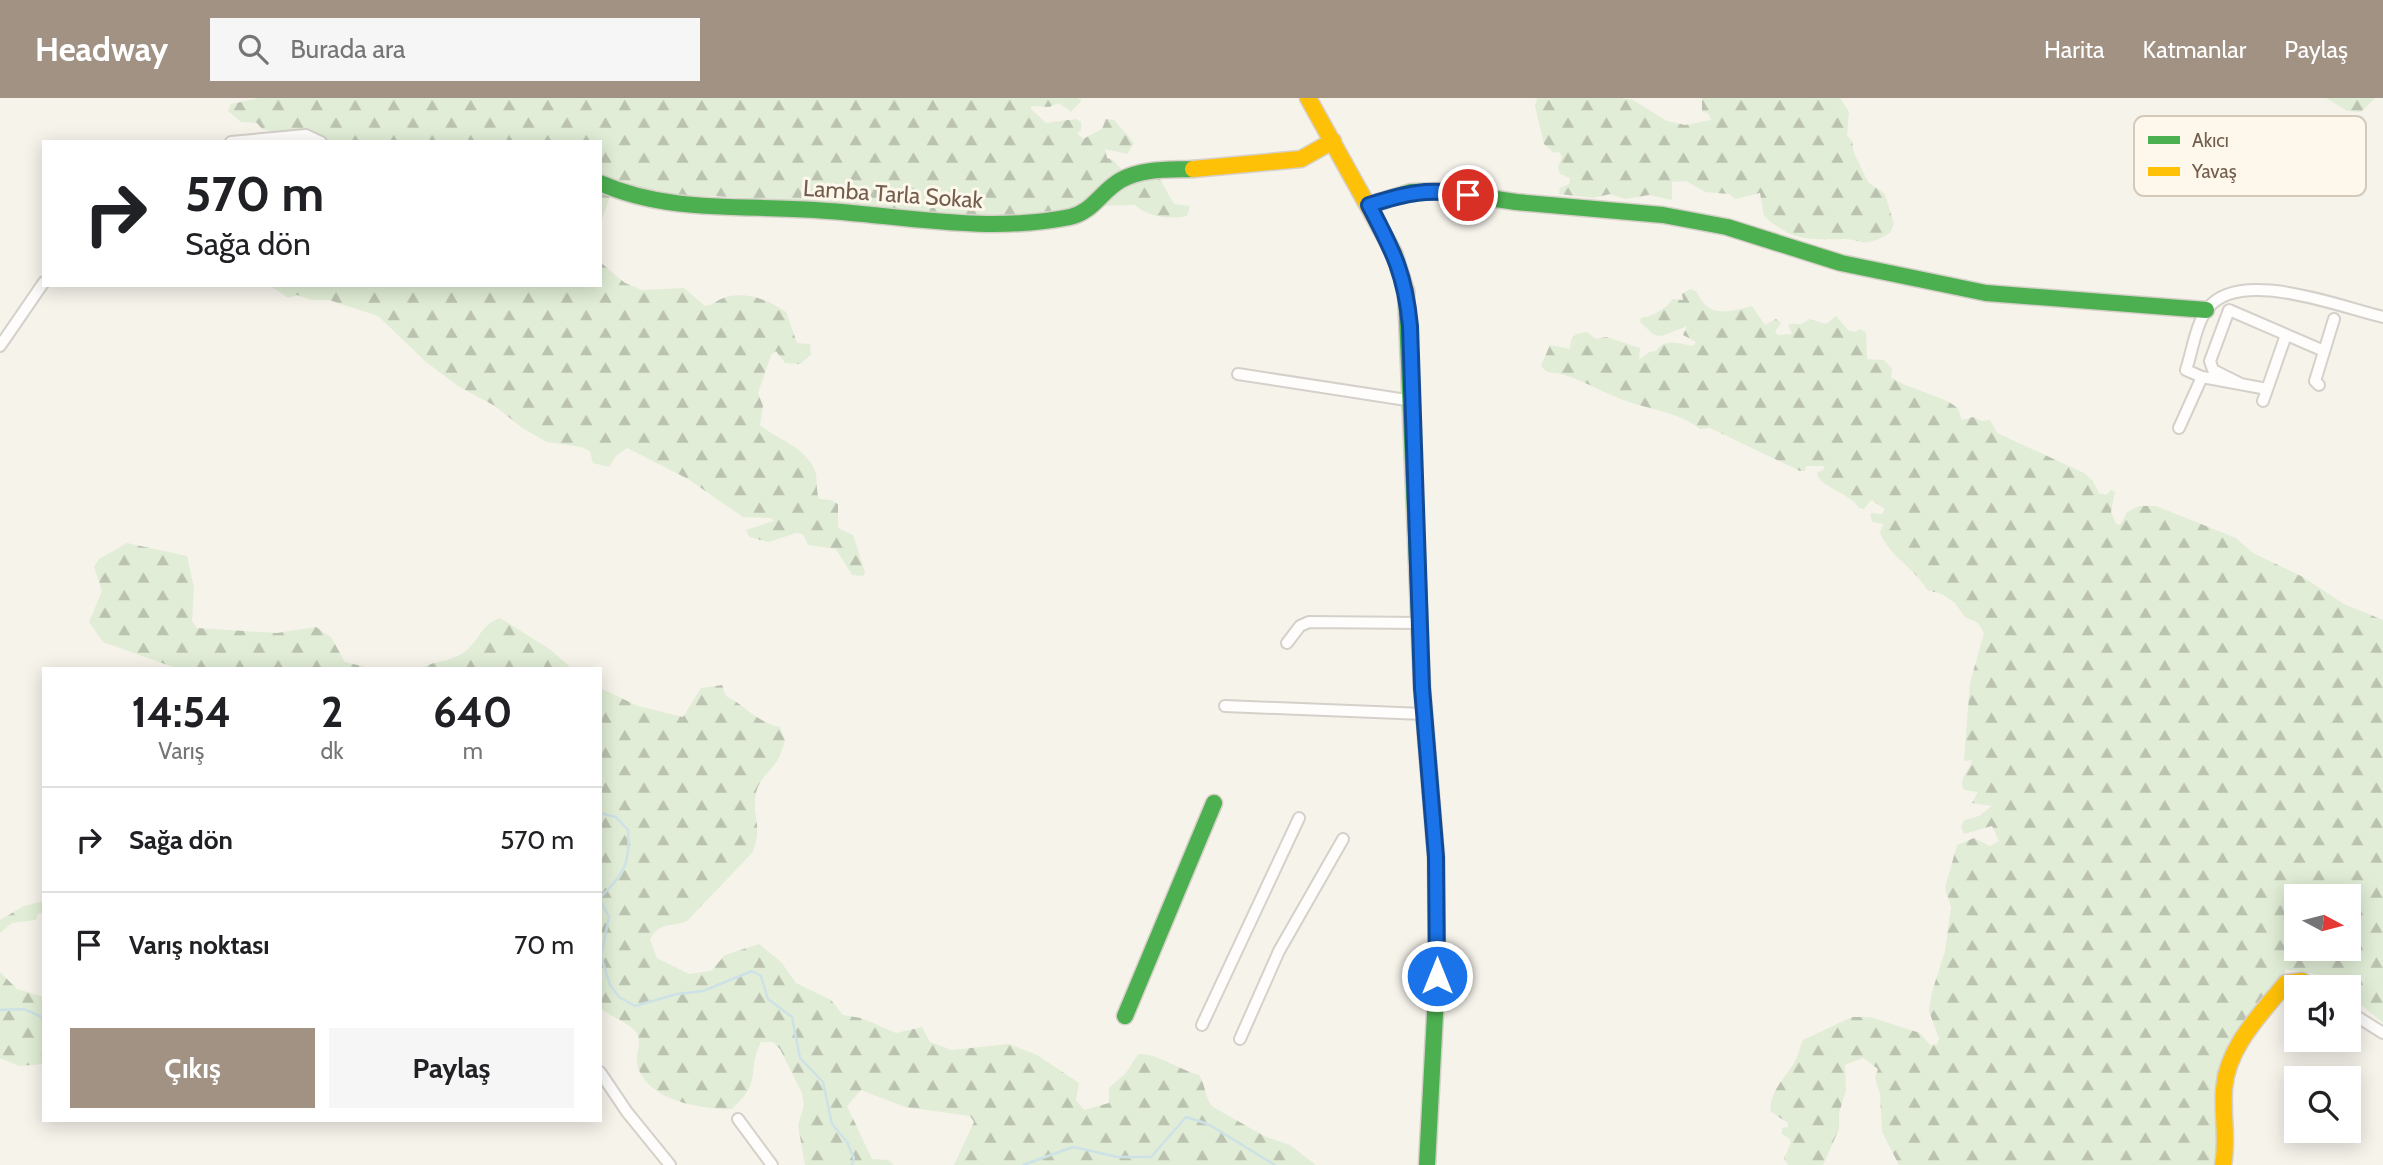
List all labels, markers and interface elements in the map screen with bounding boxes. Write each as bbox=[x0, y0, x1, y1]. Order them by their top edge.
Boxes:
search box bbox=[210, 18, 700, 81]
text: Headway bbox=[35, 29, 168, 69]
icon: search bbox=[234, 30, 272, 68]
text: Burada ara bbox=[290, 33, 406, 65]
text: Harita bbox=[2044, 35, 2105, 64]
text: Katmanlar bbox=[2143, 35, 2246, 64]
text: Paylaş bbox=[2284, 35, 2348, 64]
legend bbox=[2134, 116, 2366, 196]
text: Akıcı bbox=[2192, 129, 2229, 152]
text: Yavaş bbox=[2191, 160, 2237, 183]
text: 570 m bbox=[185, 164, 324, 223]
pin bbox=[1438, 165, 1498, 225]
icon: right bbox=[70, 168, 161, 259]
street label: Lamba Tarla Sokak bbox=[802, 174, 985, 214]
icon: arrive bbox=[1449, 176, 1487, 214]
text: Sağa dön bbox=[185, 224, 311, 263]
text: 14:54 bbox=[132, 686, 231, 738]
text: 2 bbox=[321, 686, 343, 738]
text: 640 bbox=[433, 686, 512, 738]
text: Varış bbox=[158, 737, 204, 765]
text: dk bbox=[321, 737, 344, 765]
text: m bbox=[463, 737, 483, 765]
icon: right bbox=[70, 821, 108, 859]
text: Sağa dön bbox=[129, 824, 233, 856]
text: 570 m bbox=[500, 824, 574, 856]
north arrow bbox=[2284, 884, 2361, 961]
map controls bbox=[2284, 884, 2361, 1143]
icon: arrive bbox=[70, 926, 108, 964]
text: Varış noktası bbox=[129, 929, 270, 961]
text: 70 m bbox=[514, 929, 574, 961]
position arrow bbox=[1400, 939, 1474, 1013]
button: sound bbox=[2284, 975, 2361, 1052]
button: Çıkış bbox=[70, 1028, 315, 1108]
button: Paylaş bbox=[329, 1028, 574, 1108]
button: search bbox=[2284, 1066, 2361, 1143]

